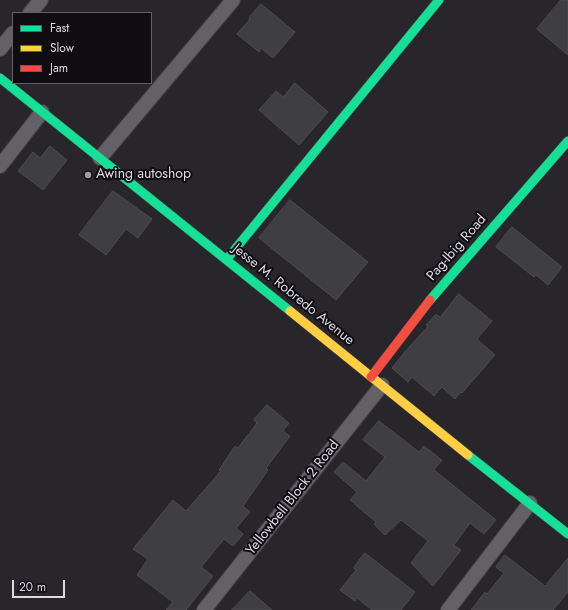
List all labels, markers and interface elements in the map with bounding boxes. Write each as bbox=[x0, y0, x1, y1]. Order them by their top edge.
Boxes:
legend bbox=[12, 12, 152, 84]
text: Fast bbox=[50, 19, 69, 37]
text: Slow bbox=[50, 39, 74, 57]
text: Jam bbox=[50, 59, 68, 77]
place label: Awing autoshop bbox=[96, 167, 191, 183]
marker: Awing autoshop bbox=[83, 170, 93, 180]
street label: Pag-Ibig Road bbox=[424, 211, 490, 285]
street label: Jesse M. Robredo Avenue bbox=[229, 241, 357, 349]
street label: Yellowbell Block 2 Road bbox=[243, 437, 343, 559]
scale bar bbox=[14, 572, 67, 598]
text: 20 m bbox=[19, 578, 46, 596]

